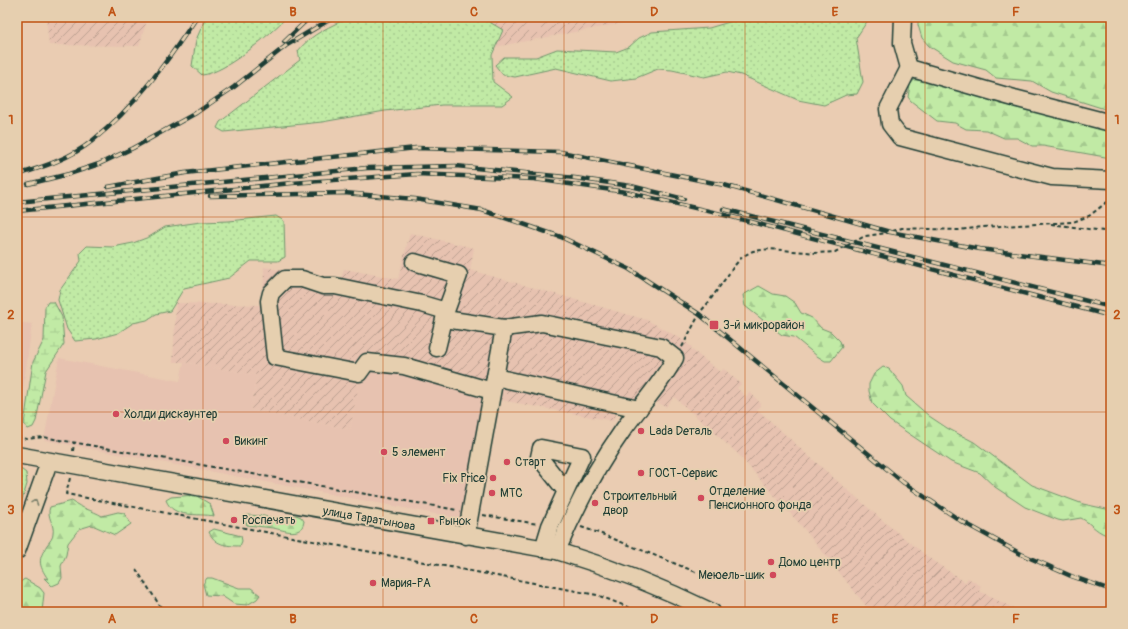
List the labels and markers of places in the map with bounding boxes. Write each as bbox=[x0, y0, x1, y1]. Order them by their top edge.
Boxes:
place label: 3-й микрорайон bbox=[723, 318, 804, 333]
marker: 3-й микрорайон bbox=[708, 319, 720, 331]
place label: Холди дискаунтер bbox=[124, 407, 218, 422]
marker: Холди дискаунтер bbox=[111, 409, 121, 419]
place label: Lada Dеталь bbox=[649, 424, 712, 439]
marker: Lada Dеталь bbox=[636, 426, 646, 436]
place label: Викинг bbox=[234, 434, 268, 449]
marker: Викинг bbox=[221, 436, 231, 446]
place label: 5 элемент bbox=[392, 445, 446, 460]
marker: 5 элемент bbox=[379, 447, 389, 457]
place label: Старт bbox=[515, 455, 546, 470]
marker: Старт bbox=[502, 457, 512, 467]
place label: ГОСТ-Сервис bbox=[649, 466, 718, 481]
marker: ГОСТ-Сервис bbox=[636, 468, 646, 478]
place label: Fix Price bbox=[442, 471, 485, 486]
marker: Fix Price bbox=[488, 473, 498, 483]
place label: Отделение Пенсионного фонда bbox=[709, 484, 812, 513]
place label: МТС bbox=[500, 486, 523, 501]
marker: МТС bbox=[487, 488, 497, 498]
place label: Строительный двор bbox=[603, 489, 677, 518]
marker: Отделение Пенсионного фонда bbox=[696, 493, 706, 503]
marker: Строительный двор bbox=[590, 498, 600, 508]
place label: Роспечать bbox=[242, 513, 296, 528]
place label: Рынок bbox=[439, 514, 471, 529]
marker: Роспечать bbox=[229, 515, 239, 525]
marker: Рынок bbox=[426, 516, 436, 526]
place label: Домо центр bbox=[778, 555, 841, 570]
marker: Домо центр bbox=[766, 557, 776, 567]
place label: Меюель-шик bbox=[698, 568, 765, 583]
marker: Меюель-шик bbox=[768, 570, 778, 580]
place label: Мария-РА bbox=[381, 576, 431, 591]
marker: Мария-РА bbox=[368, 578, 378, 588]

